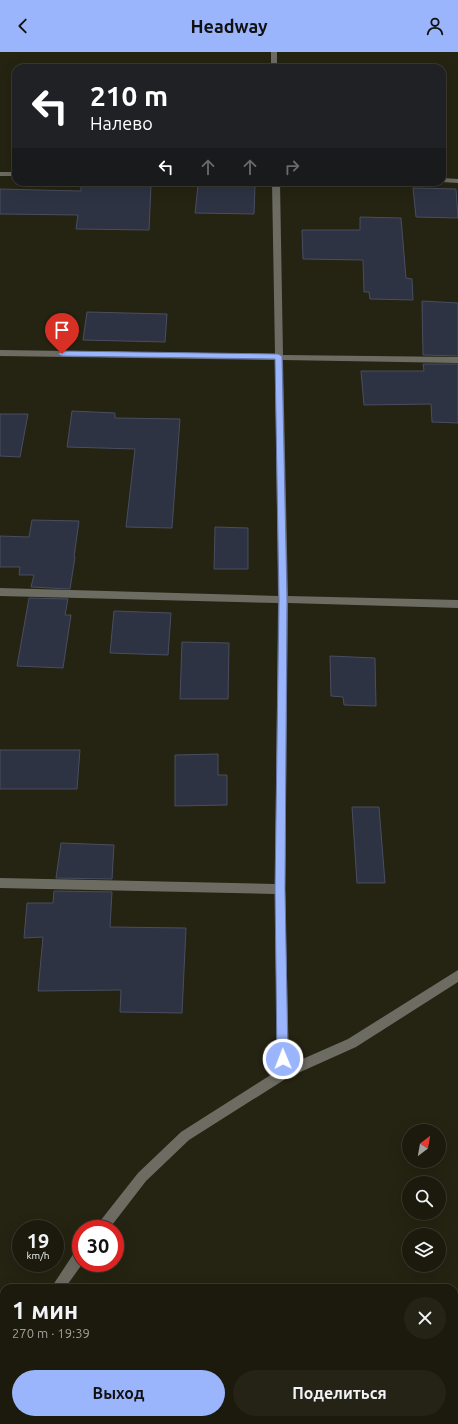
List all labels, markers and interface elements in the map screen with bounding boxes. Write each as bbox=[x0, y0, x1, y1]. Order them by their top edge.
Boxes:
icon: back bbox=[12, 15, 34, 37]
icon: person bbox=[424, 15, 446, 37]
text: Headway bbox=[190, 16, 268, 36]
icon: left bbox=[24, 80, 76, 132]
text: 210 m bbox=[90, 80, 168, 111]
text: Налево bbox=[90, 113, 153, 133]
icon: left bbox=[155, 156, 177, 178]
icon: ahead bbox=[197, 156, 219, 178]
icon: ahead bbox=[239, 156, 261, 178]
icon: right bbox=[281, 156, 303, 178]
pin bbox=[45, 313, 79, 354]
icon: arrive bbox=[51, 319, 73, 341]
position arrow bbox=[262, 1038, 304, 1080]
north arrow bbox=[402, 1124, 446, 1168]
map controls bbox=[402, 1124, 446, 1272]
button: search bbox=[402, 1176, 446, 1220]
speed limit sign: 30 bbox=[72, 1220, 124, 1272]
button: layers bbox=[402, 1228, 446, 1272]
text: 19 bbox=[27, 1229, 49, 1252]
text: km/h bbox=[26, 1250, 50, 1261]
text: 1 мин bbox=[12, 1297, 78, 1324]
button: close bbox=[404, 1297, 446, 1339]
text: 270 m · 19:39 bbox=[12, 1326, 90, 1340]
button: Выход bbox=[12, 1370, 225, 1416]
button: Поделиться bbox=[233, 1370, 446, 1416]

